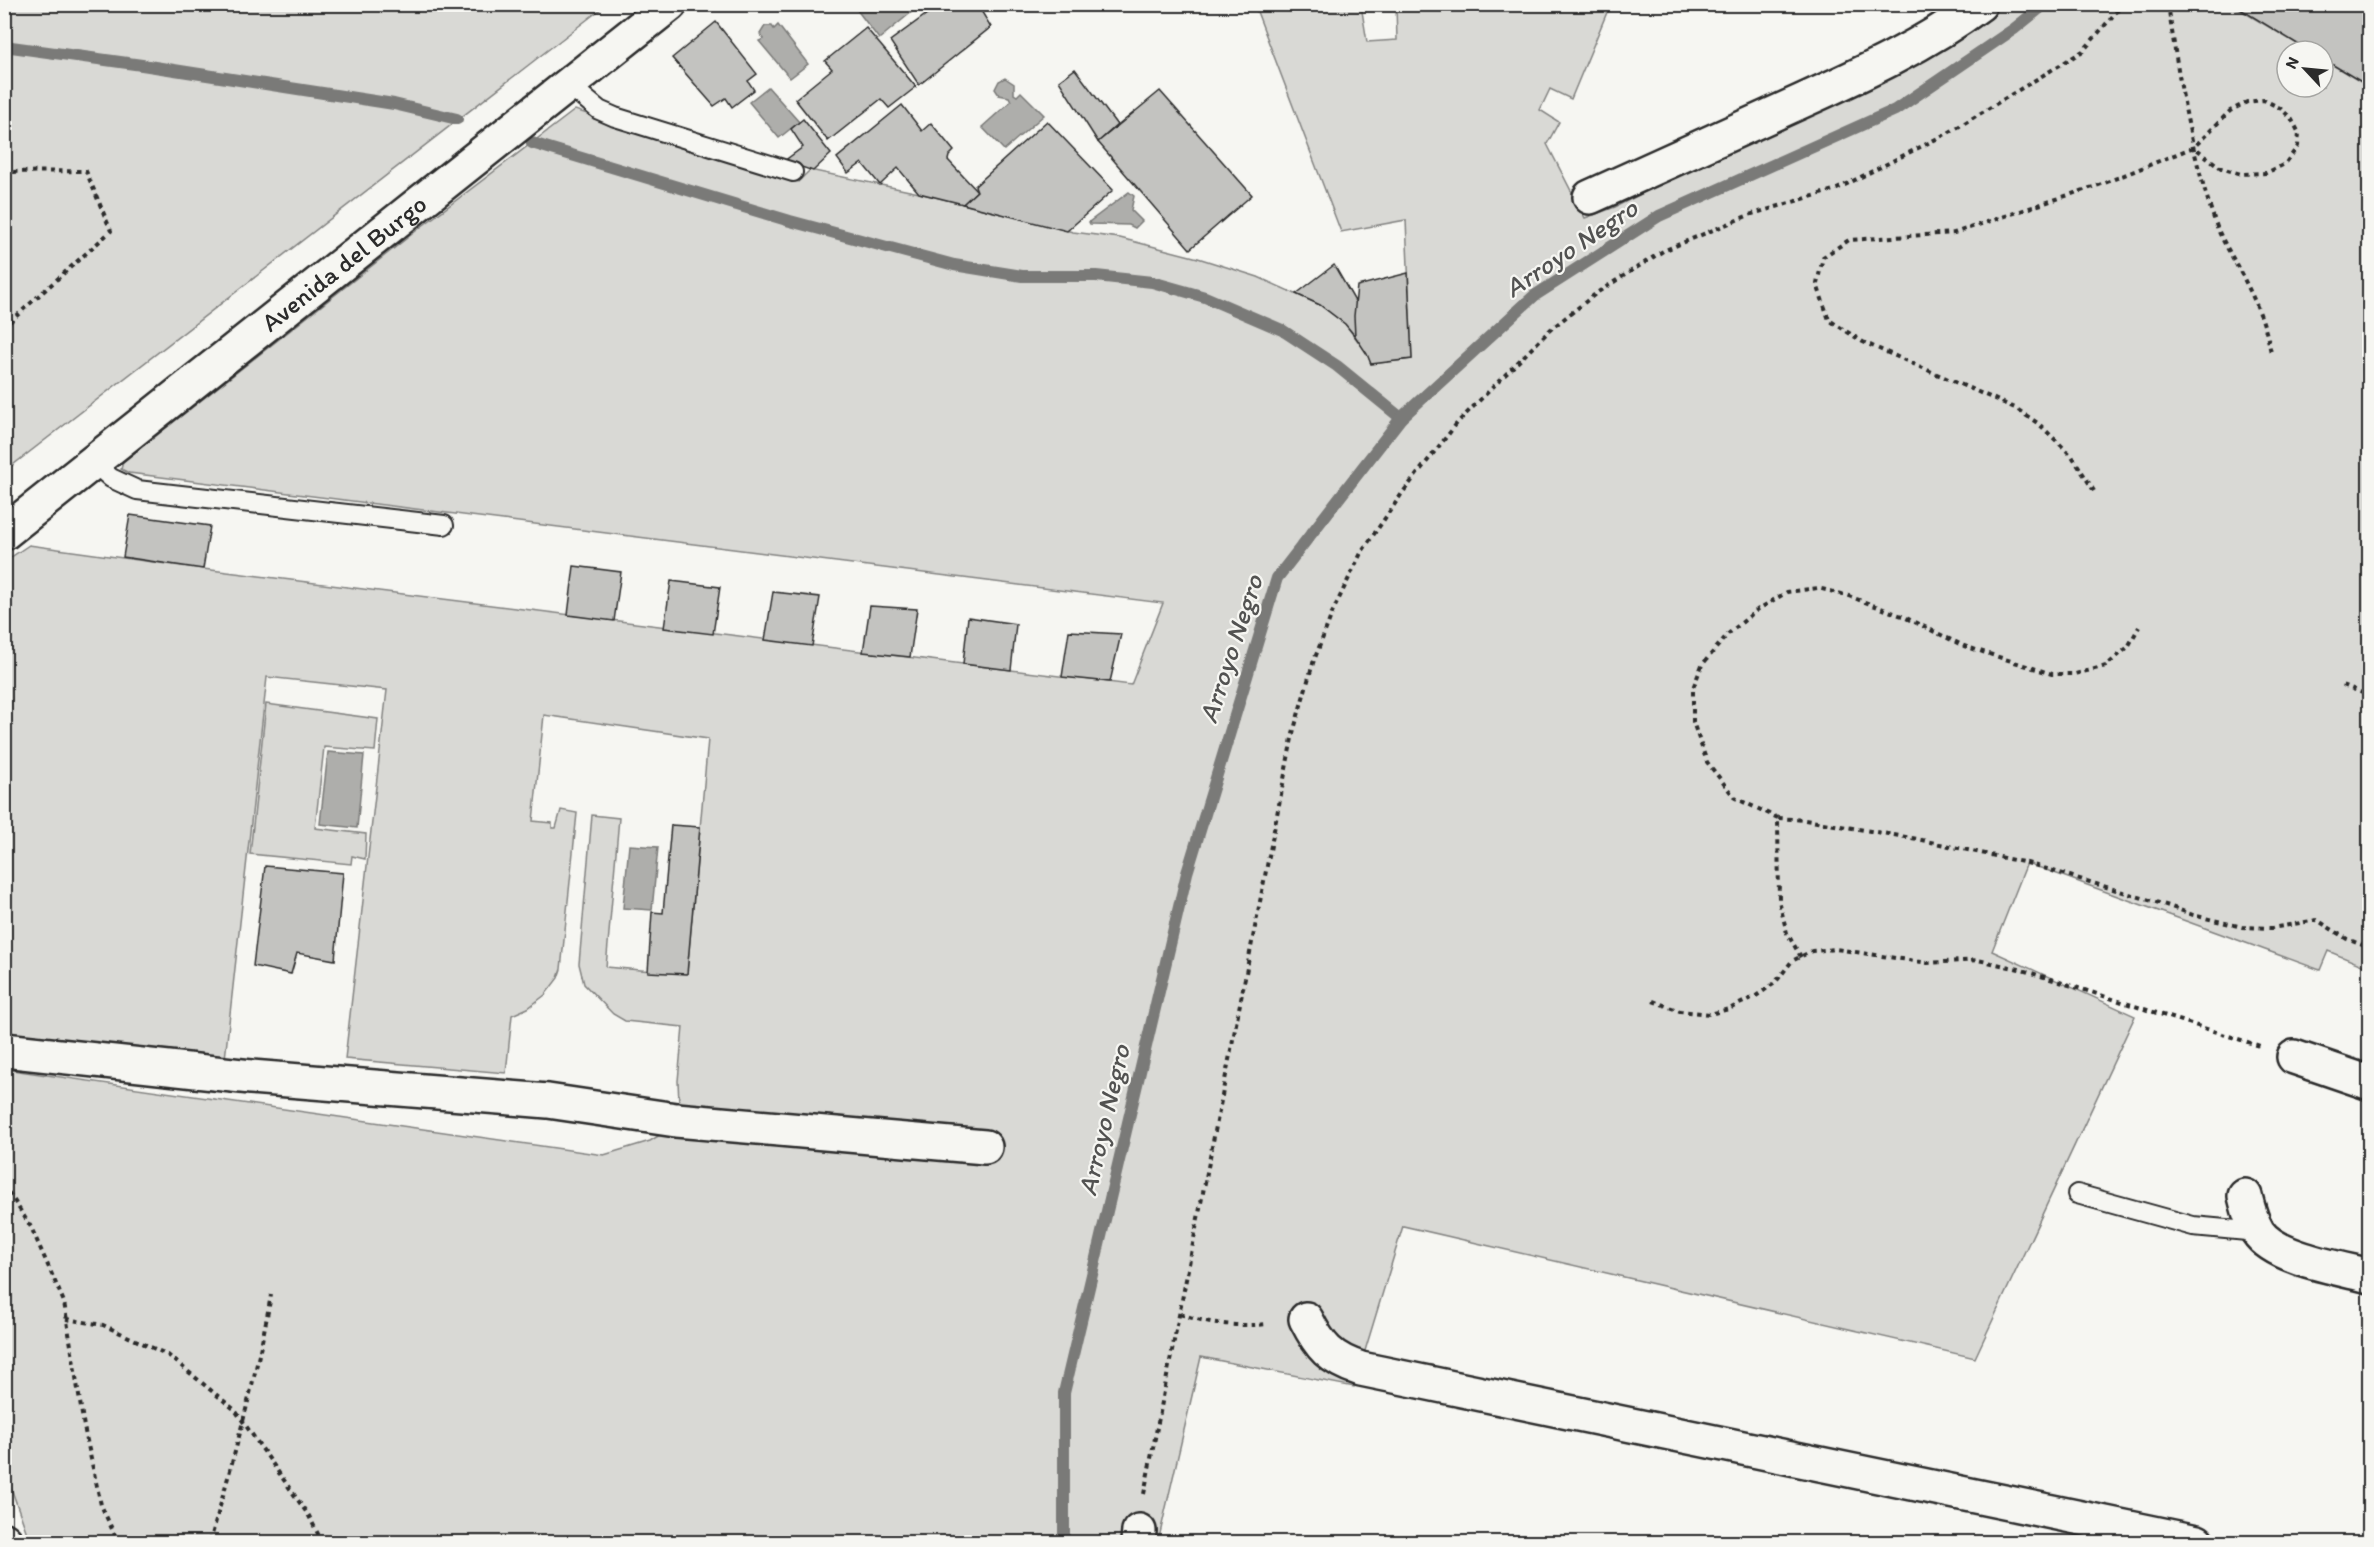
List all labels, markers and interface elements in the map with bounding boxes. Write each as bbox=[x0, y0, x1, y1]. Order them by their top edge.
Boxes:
north arrow bbox=[2275, 39, 2335, 99]
text: N bbox=[2281, 54, 2303, 72]
street label: Avenida del Burgo bbox=[255, 188, 433, 339]
water label: Arroyo Negro bbox=[1498, 190, 1645, 304]
water label: Arroyo Negro bbox=[1191, 570, 1270, 727]
water label: Arroyo Negro bbox=[1070, 1040, 1137, 1198]

